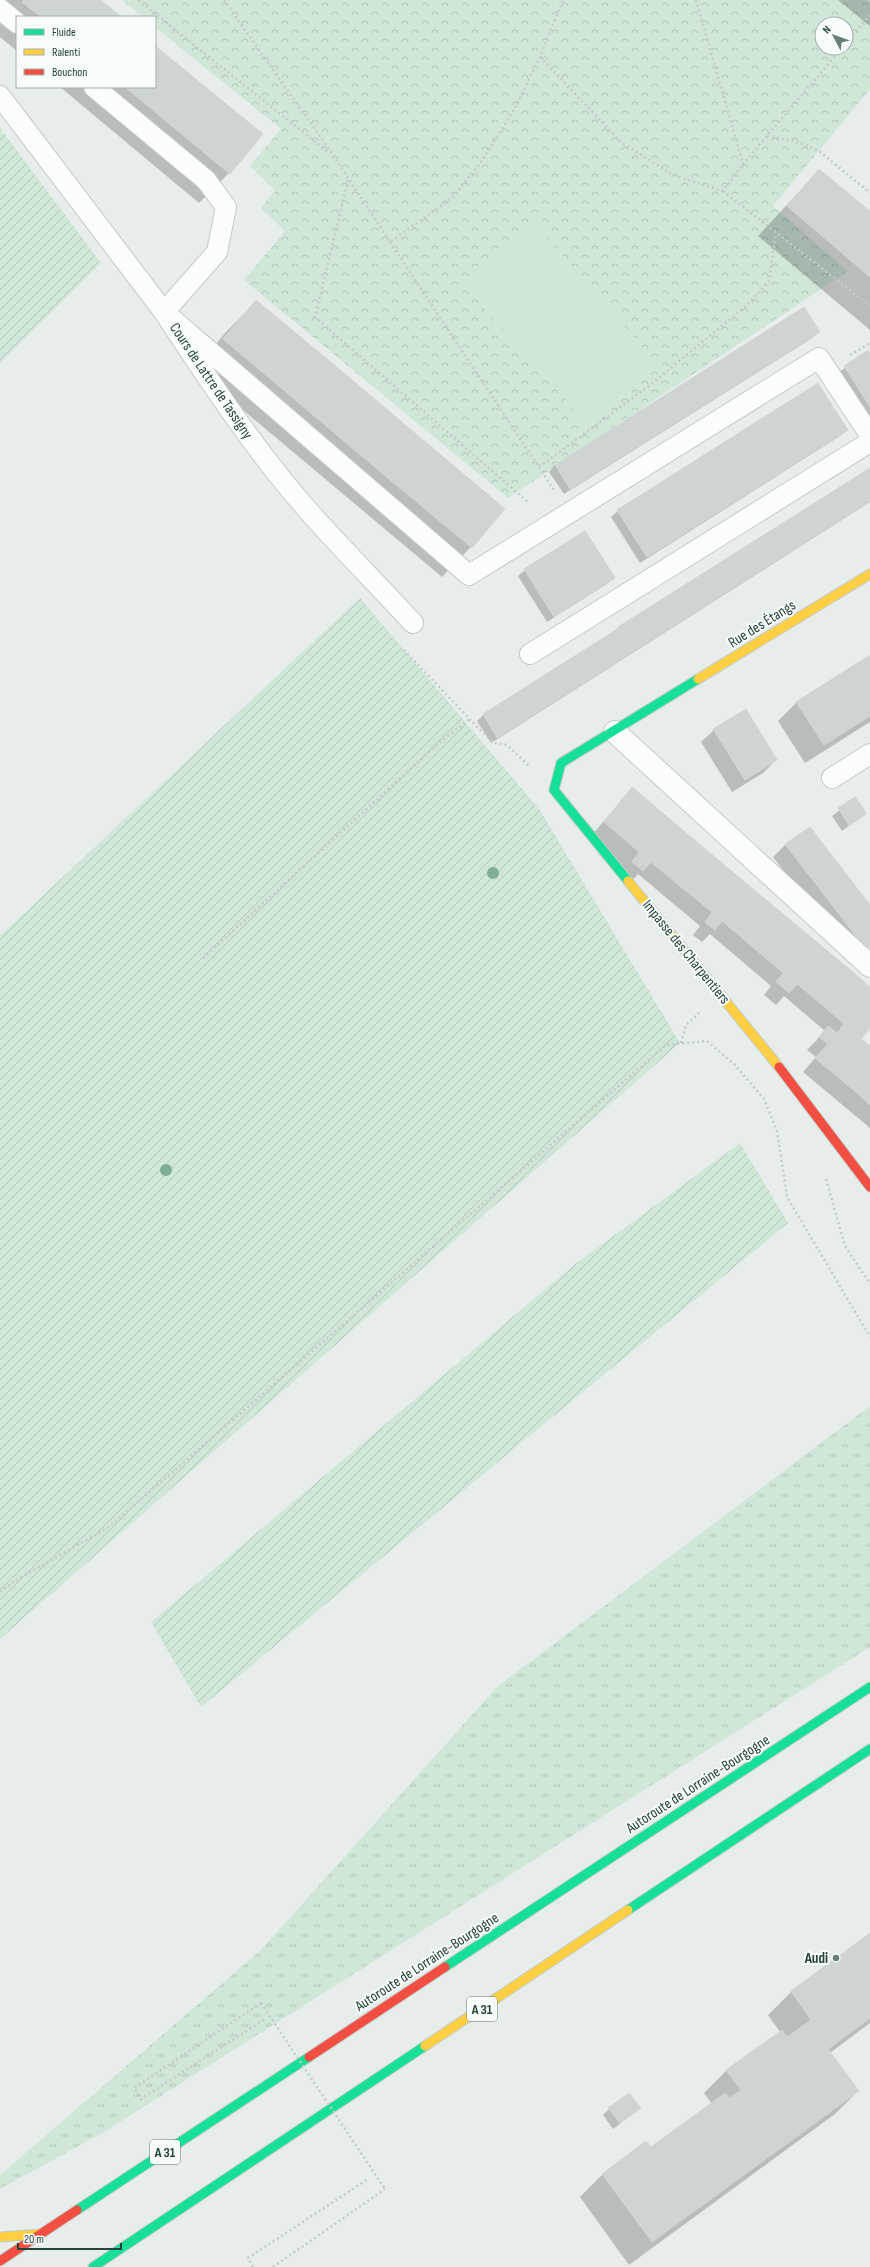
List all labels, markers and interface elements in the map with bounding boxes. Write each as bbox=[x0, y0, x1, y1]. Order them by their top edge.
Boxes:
legend bbox=[16, 16, 156, 88]
north arrow bbox=[814, 16, 854, 56]
text: N bbox=[820, 23, 834, 36]
text: Fluide bbox=[52, 25, 76, 40]
text: Ralenti bbox=[52, 45, 80, 60]
text: Bouchon bbox=[52, 65, 87, 80]
street label: Cours de Lattre de Tassigny bbox=[165, 319, 257, 443]
street label: Rue des Étangs bbox=[725, 596, 799, 652]
street label: Impasse des Charpentiers bbox=[638, 896, 734, 1008]
street label: Autoroute de Lorraine-Bourgogne bbox=[622, 1730, 773, 1838]
street label: Autoroute de Lorraine-Bourgogne bbox=[351, 1908, 502, 2016]
place label: Audi bbox=[804, 1949, 828, 1968]
marker: Audi bbox=[831, 1953, 841, 1963]
road number: A 31 bbox=[467, 1997, 497, 2021]
road number: A 31 bbox=[150, 2140, 180, 2164]
scale bar bbox=[18, 2225, 121, 2251]
text: 20 m bbox=[24, 2232, 44, 2247]

